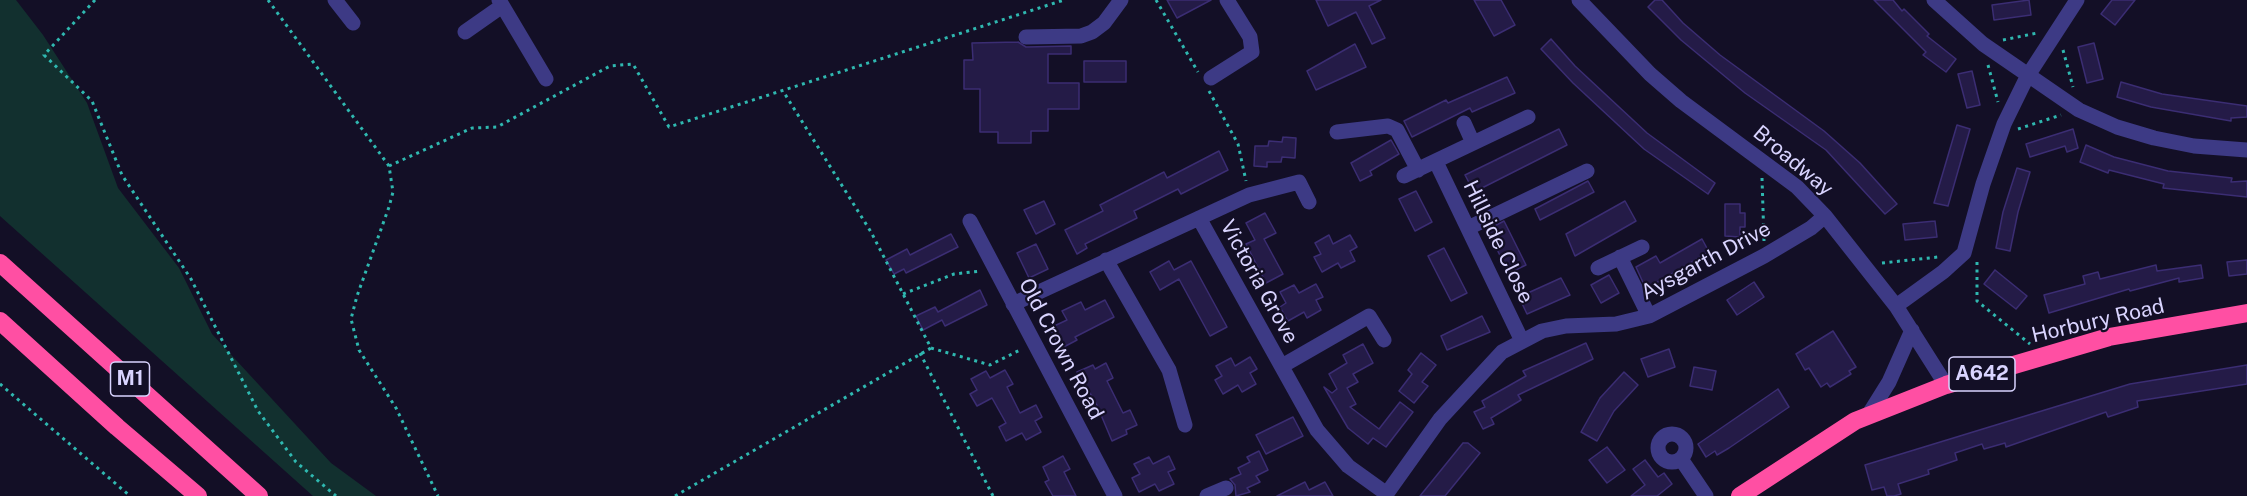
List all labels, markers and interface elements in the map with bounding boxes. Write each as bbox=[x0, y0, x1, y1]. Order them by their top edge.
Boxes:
street label: Broadway bbox=[1748, 120, 1838, 202]
street label: Hillside Close bbox=[1457, 176, 1539, 308]
street label: Victoria Grove bbox=[1215, 216, 1303, 348]
street label: Aysgarth Drive bbox=[1637, 216, 1775, 306]
street label: Old Crown Road bbox=[1013, 274, 1109, 424]
street label: Horbury Road bbox=[2029, 293, 2167, 349]
road number: A642 bbox=[1949, 357, 2015, 391]
road number: M1 bbox=[110, 362, 150, 396]

